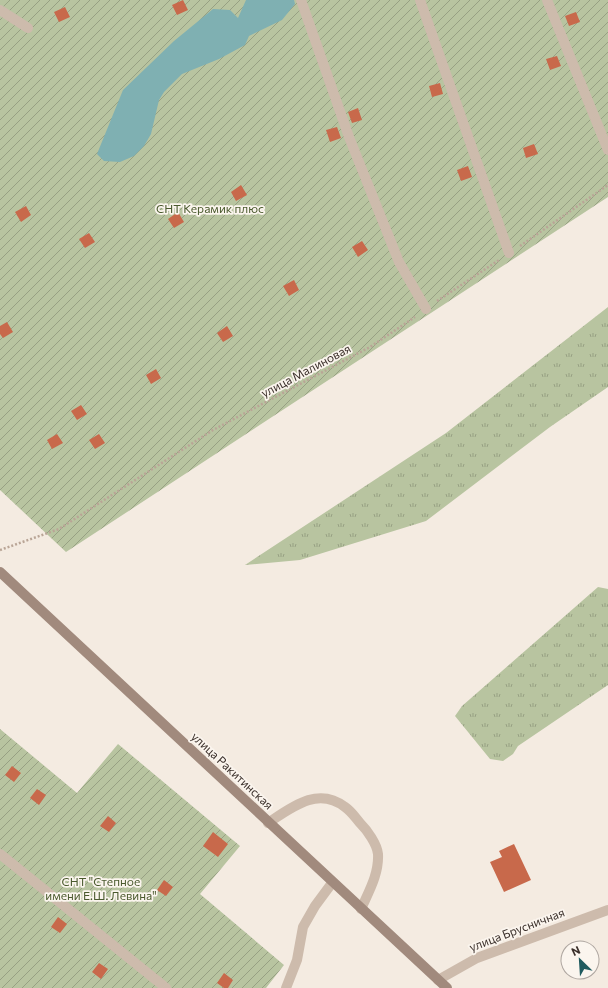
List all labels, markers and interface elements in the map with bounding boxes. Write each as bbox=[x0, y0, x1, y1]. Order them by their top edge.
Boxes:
park label: СНТ Керамик плюс bbox=[156, 201, 264, 215]
street label: улица Малиновая bbox=[258, 341, 353, 400]
street label: улица Ракитинская bbox=[189, 729, 276, 812]
park label: СНТ "Степное имени Е.Ш. Левина" bbox=[45, 874, 157, 902]
street label: улица Брусничная bbox=[467, 904, 566, 954]
north arrow bbox=[560, 940, 600, 980]
text: N bbox=[569, 943, 582, 958]

